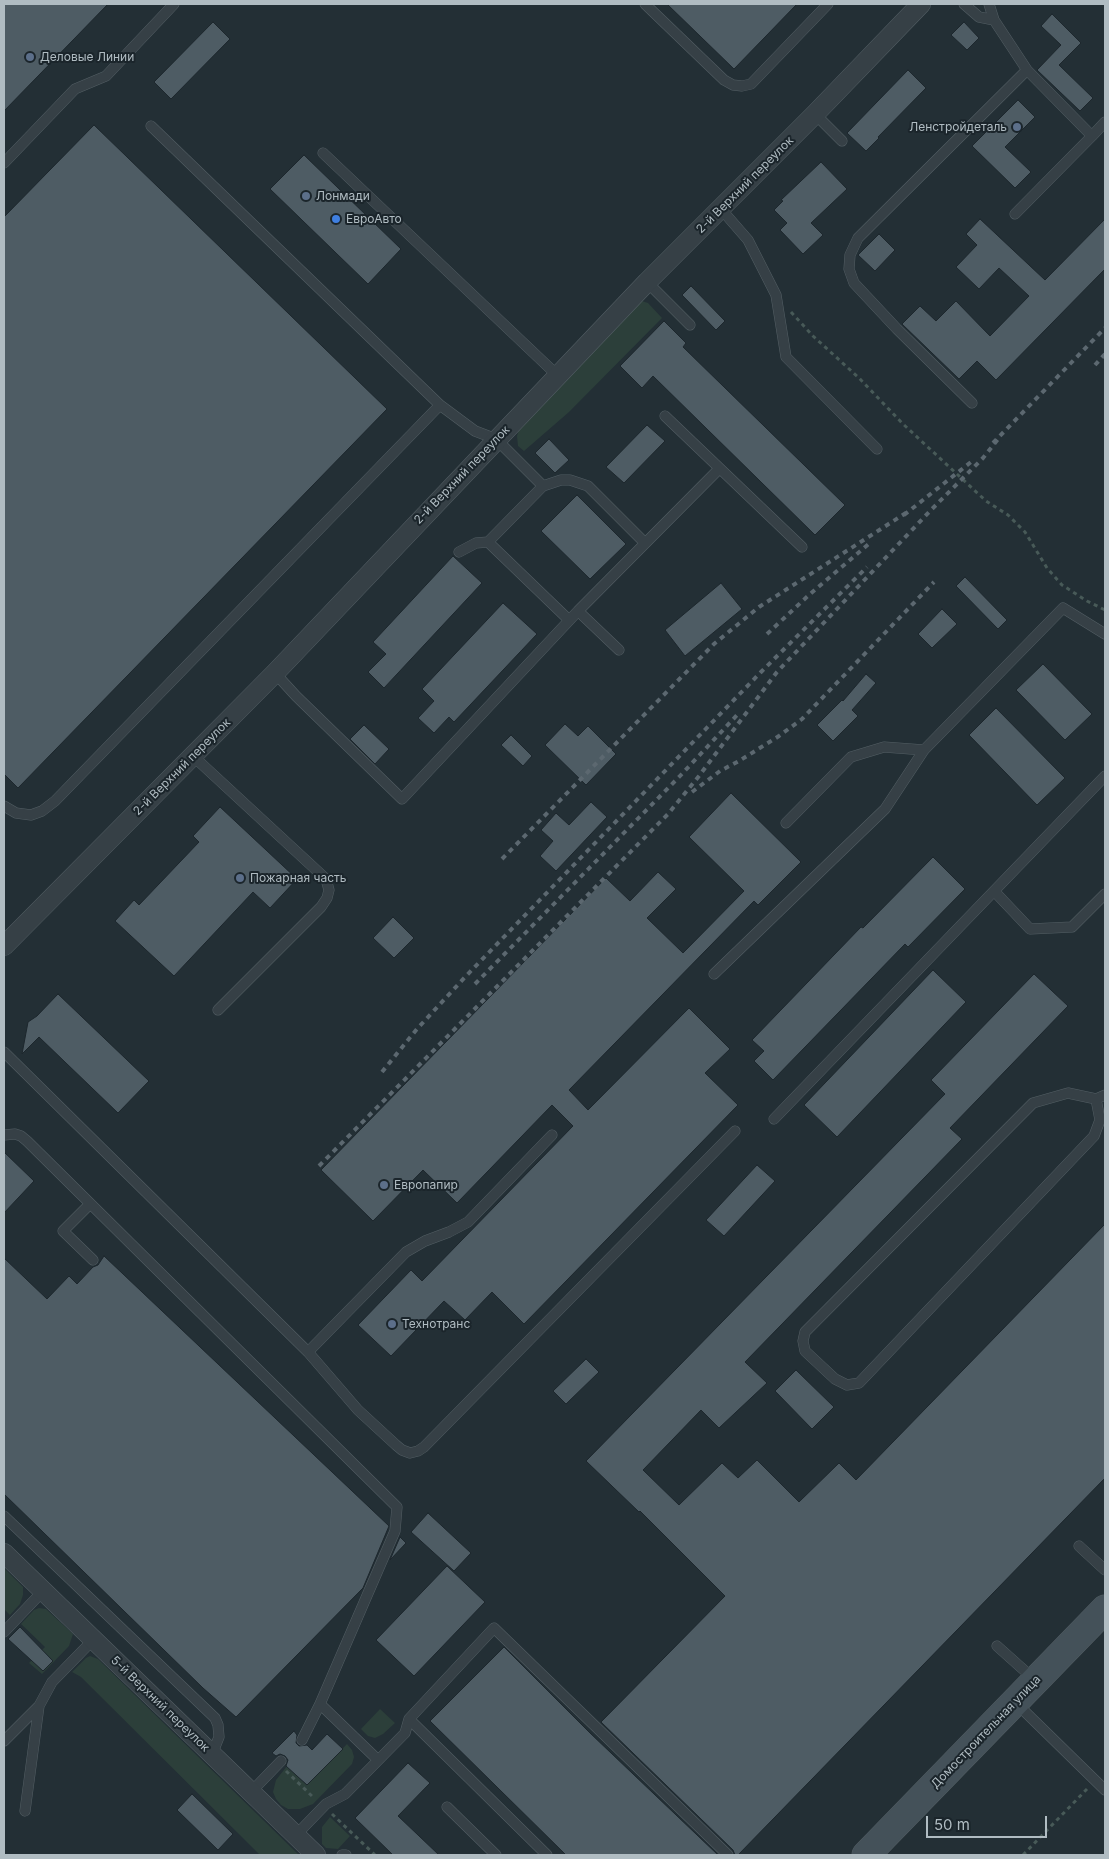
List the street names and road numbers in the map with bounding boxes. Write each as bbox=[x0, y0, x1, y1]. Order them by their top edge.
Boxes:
street label: 2-й Верхний переулок bbox=[693, 133, 797, 237]
street label: 2-й Верхний переулок bbox=[411, 423, 513, 527]
street label: 2-й Верхний переулок bbox=[130, 715, 234, 819]
street label: 5-й Верхний переулок bbox=[108, 1653, 212, 1755]
street label: Домостроительная улица bbox=[928, 1672, 1044, 1792]

